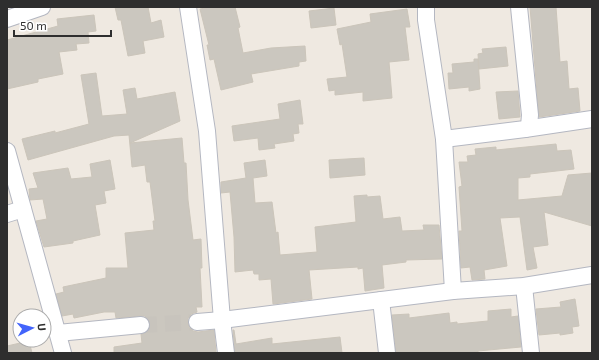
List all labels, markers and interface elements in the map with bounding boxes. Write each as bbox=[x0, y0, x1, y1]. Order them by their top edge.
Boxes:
scale bar bbox=[14, 12, 111, 38]
text: 50 m bbox=[20, 18, 47, 32]
north arrow bbox=[12, 308, 52, 348]
text: U bbox=[36, 322, 49, 331]

